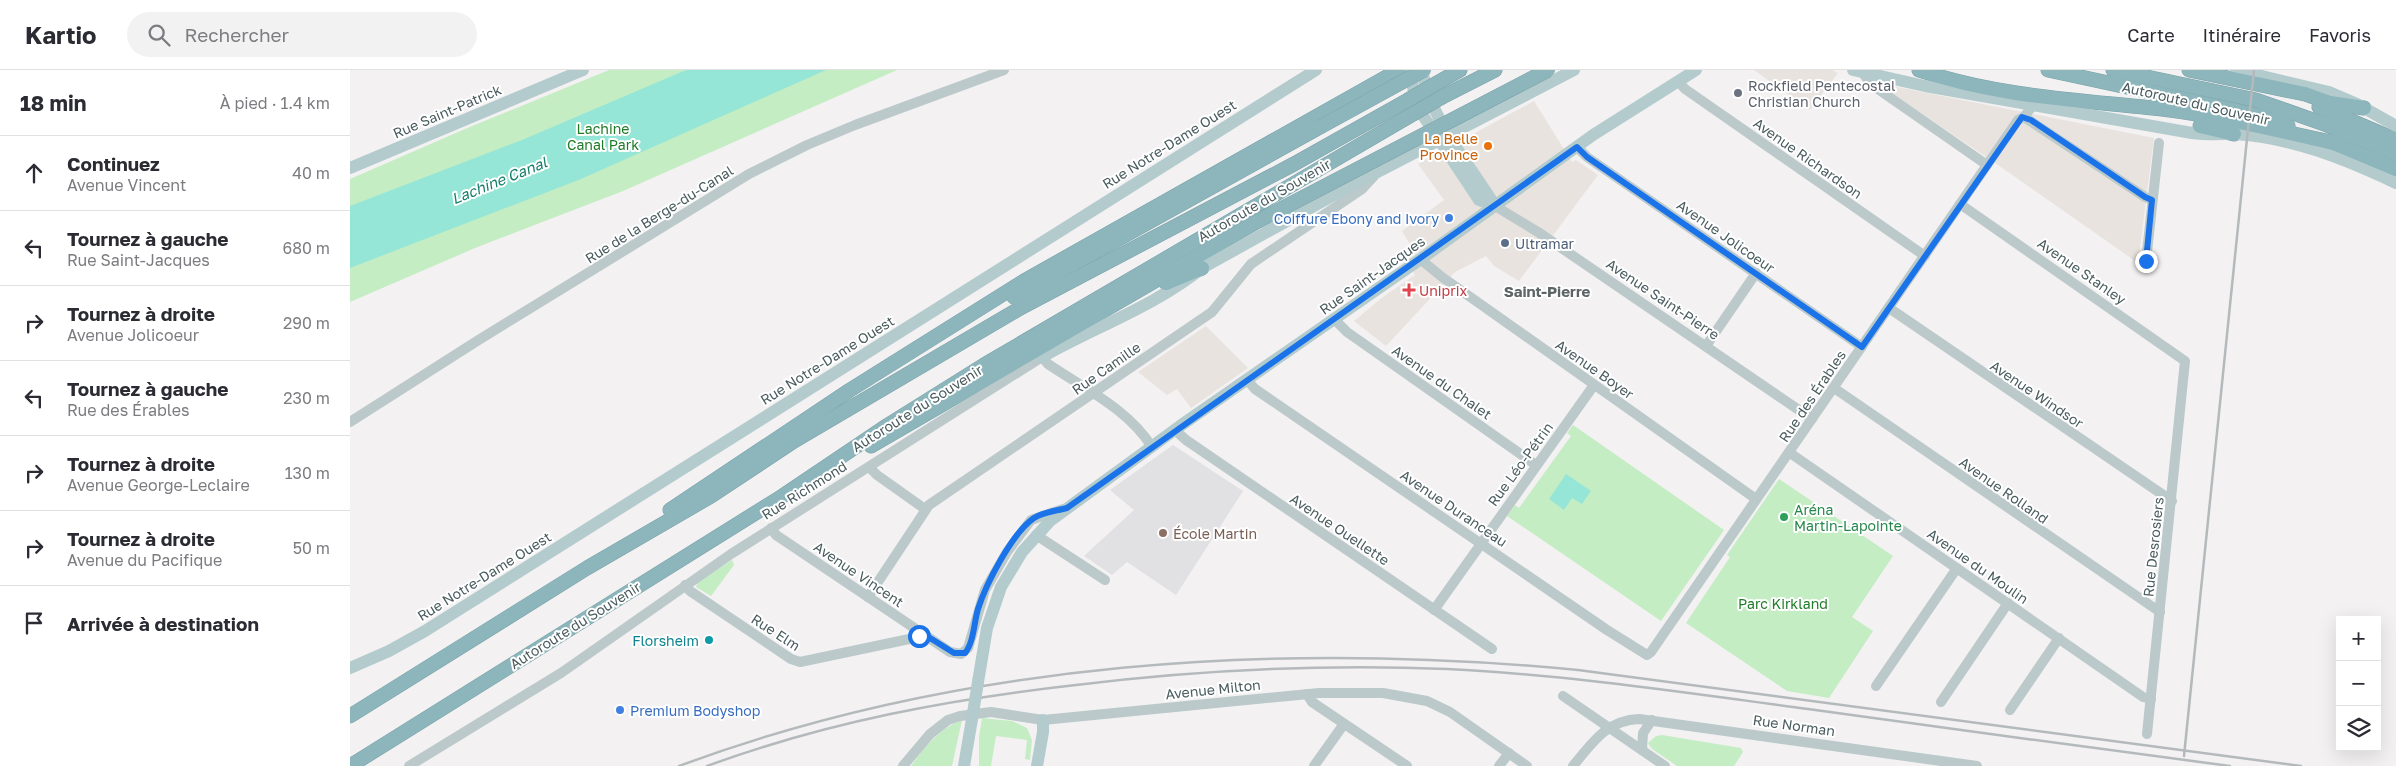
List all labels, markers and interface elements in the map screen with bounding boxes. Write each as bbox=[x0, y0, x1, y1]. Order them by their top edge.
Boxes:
search box bbox=[127, 12, 477, 57]
text: Kartio bbox=[25, 20, 97, 49]
icon: search bbox=[145, 21, 173, 49]
text: Rechercher bbox=[185, 23, 289, 46]
text: Carte bbox=[2127, 24, 2175, 46]
text: Itinéraire bbox=[2203, 24, 2281, 46]
text: Favoris bbox=[2309, 24, 2371, 46]
place label: Rockfield Pentecostal Christian Church bbox=[1748, 77, 1896, 110]
street label: Autoroute du Souvenir bbox=[2121, 78, 2272, 128]
street label: Rue Saint-Patrick bbox=[390, 80, 504, 142]
marker: Rockfield Pentecostal Christian Church bbox=[1732, 87, 1744, 99]
text: 18 min bbox=[20, 90, 86, 116]
text: À pied · 1.4 km bbox=[220, 93, 330, 113]
street label: Rue Notre-Dame Ouest bbox=[1099, 96, 1239, 192]
street label: Avenue Richardson bbox=[1750, 114, 1866, 202]
park label: Lachine Canal Park bbox=[567, 120, 639, 153]
place label: La Belle Province bbox=[1419, 130, 1478, 163]
marker: La Belle Province bbox=[1482, 140, 1494, 152]
text: Continuez bbox=[67, 152, 160, 175]
water label: Lachine Canal bbox=[449, 152, 551, 207]
street label: Autoroute du Souvenir bbox=[1194, 155, 1334, 245]
icon: ahead bbox=[20, 159, 48, 187]
street label: Rue de la Berge-du-Canal bbox=[582, 161, 736, 267]
text: 40 m bbox=[292, 163, 330, 183]
text: Avenue Vincent bbox=[67, 175, 186, 195]
street label: Avenue Jolicoeur bbox=[1674, 196, 1779, 276]
place label: Coiffure Ebony and Ivory bbox=[1274, 210, 1439, 227]
marker: Coiffure Ebony and Ivory bbox=[1443, 212, 1455, 224]
text: Tournez à gauche bbox=[67, 227, 228, 250]
street label: Rue Saint-Jacques bbox=[1316, 232, 1428, 318]
icon: left bbox=[20, 234, 48, 262]
street label: Avenue Stanley bbox=[2035, 234, 2129, 308]
place label: Ultramar bbox=[1515, 235, 1575, 252]
marker: Ultramar bbox=[1499, 237, 1511, 249]
text: 680 m bbox=[282, 238, 330, 258]
text: Rue Saint-Jacques bbox=[67, 250, 210, 270]
route end bbox=[2135, 250, 2158, 273]
street label: Avenue Saint-Pierre bbox=[1603, 255, 1723, 343]
place label: Uniprix bbox=[1419, 282, 1467, 299]
district label: Saint-Pierre bbox=[1504, 282, 1591, 300]
marker: Uniprix bbox=[1403, 284, 1415, 296]
text: Tournez à droite bbox=[67, 302, 215, 325]
icon: right bbox=[20, 309, 48, 337]
street label: Rue Notre-Dame Ouest bbox=[757, 312, 897, 408]
text: 290 m bbox=[283, 313, 330, 333]
text: Avenue Jolicoeur bbox=[67, 325, 199, 345]
street label: Avenue Boyer bbox=[1553, 336, 1638, 403]
street label: Rue Camille bbox=[1068, 338, 1144, 398]
street label: Avenue du Chalet bbox=[1389, 341, 1495, 423]
street label: Rue des Érables bbox=[1775, 347, 1849, 445]
street label: Avenue Windsor bbox=[1987, 357, 2087, 432]
street label: Autoroute du Souvenir bbox=[849, 361, 986, 455]
text: Tournez à gauche bbox=[67, 377, 228, 400]
icon: left bbox=[20, 384, 48, 412]
text: 230 m bbox=[283, 388, 330, 408]
text: Rue des Érables bbox=[67, 400, 190, 420]
street label: Rue Léo-Pétrin bbox=[1484, 419, 1556, 509]
text: Tournez à droite bbox=[67, 452, 215, 475]
street label: Avenue Rolland bbox=[1956, 453, 2052, 527]
street label: Rue Richmond bbox=[758, 457, 850, 523]
icon: right bbox=[20, 459, 48, 487]
text: 130 m bbox=[285, 463, 330, 483]
street label: Avenue Duranceau bbox=[1397, 466, 1511, 550]
text: Avenue George-Leclaire bbox=[67, 475, 250, 495]
street label: Avenue Ouellette bbox=[1287, 490, 1393, 568]
street label: Rue Desrosiers bbox=[2139, 496, 2167, 598]
place label: Aréna Martin-Lapointe bbox=[1794, 501, 1902, 534]
marker: Aréna Martin-Lapointe bbox=[1778, 511, 1790, 523]
place label: École Martin bbox=[1173, 525, 1257, 542]
street label: Avenue du Moulin bbox=[1924, 525, 2032, 607]
text: Tournez à droite bbox=[67, 527, 215, 550]
marker: École Martin bbox=[1157, 527, 1169, 539]
street label: Rue Notre-Dame Ouest bbox=[414, 528, 554, 624]
icon: right bbox=[20, 534, 48, 562]
text: 50 m bbox=[293, 538, 330, 558]
street label: Avenue Vincent bbox=[811, 538, 907, 610]
text: Avenue du Pacifique bbox=[67, 550, 222, 570]
street label: Autoroute du Souvenir bbox=[507, 578, 644, 672]
park label: Parc Kirkland bbox=[1738, 595, 1828, 612]
icon: arrive bbox=[20, 609, 48, 637]
street label: Rue Elm bbox=[748, 610, 804, 654]
text: Arrivée à destination bbox=[67, 612, 259, 635]
map controls bbox=[2336, 616, 2381, 751]
button: + bbox=[2336, 616, 2381, 661]
route start bbox=[908, 625, 931, 648]
place label: Florsheim bbox=[632, 632, 699, 649]
marker: Florsheim bbox=[703, 634, 715, 646]
button: − bbox=[2336, 661, 2381, 706]
street label: Avenue Milton bbox=[1165, 676, 1261, 702]
place label: Premium Bodyshop bbox=[630, 702, 760, 719]
marker: Premium Bodyshop bbox=[614, 704, 626, 716]
button: layers bbox=[2336, 706, 2381, 751]
street label: Rue Norman bbox=[1752, 711, 1836, 739]

